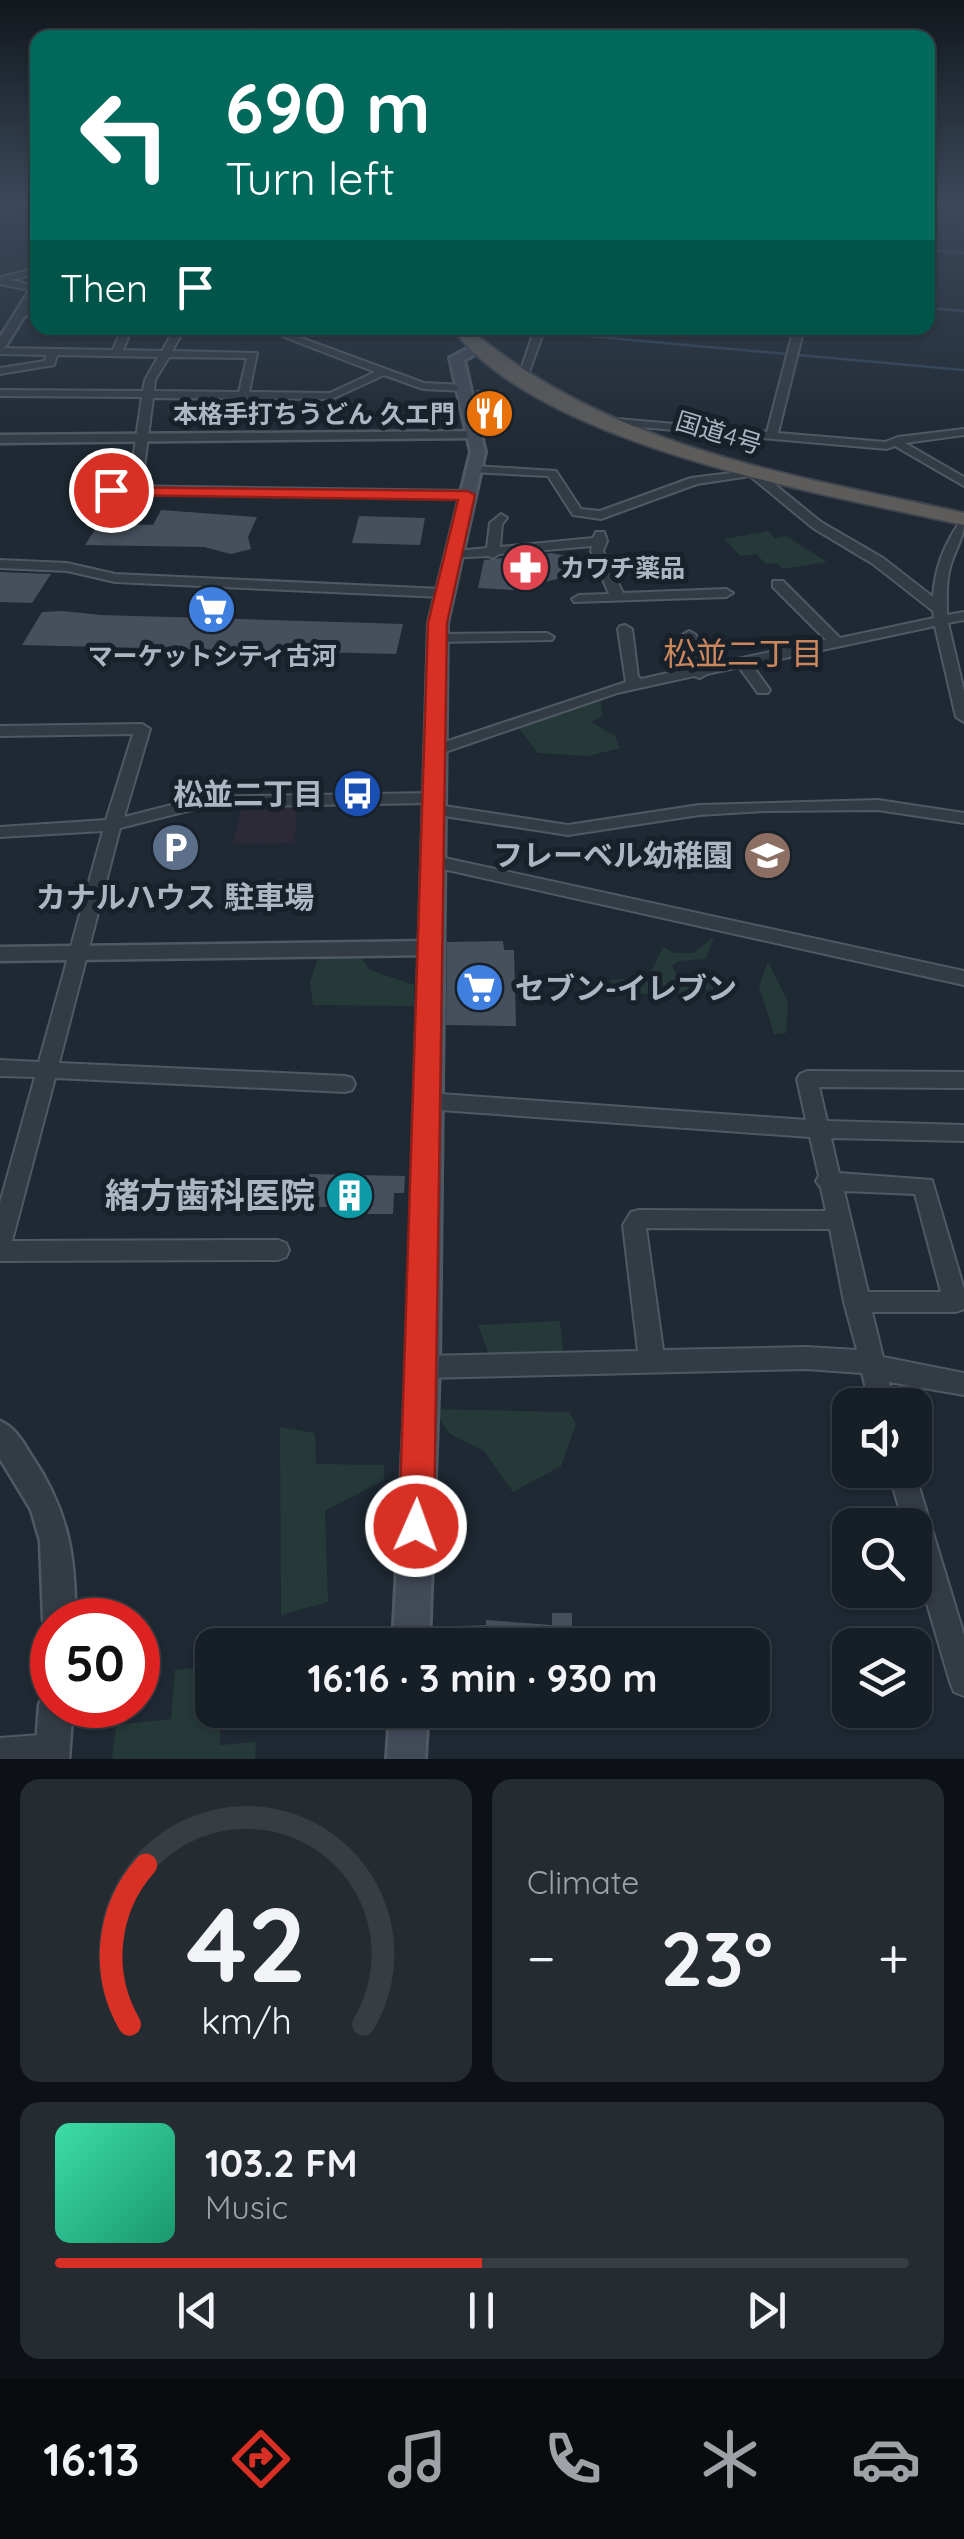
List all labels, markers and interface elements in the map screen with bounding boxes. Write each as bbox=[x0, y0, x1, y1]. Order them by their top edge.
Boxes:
text: 690 m bbox=[225, 63, 431, 151]
icon: left bbox=[60, 70, 190, 200]
text: Turn left bbox=[225, 150, 395, 206]
icon: arrive bbox=[168, 260, 223, 315]
text: Then bbox=[60, 264, 148, 312]
restaurant icon: 本格手打ちうどん 久エ門 bbox=[464, 387, 516, 439]
place label: 本格手打ちうどん 久エ門 bbox=[173, 398, 455, 429]
street label: 国道4号 bbox=[672, 404, 766, 460]
pin bbox=[69, 448, 154, 533]
icon: arrive bbox=[84, 463, 139, 518]
pharmacy icon: カワチ薬品 bbox=[499, 541, 551, 593]
place label: カワチ薬品 bbox=[560, 552, 685, 583]
supermarket icon: マーケットシティ古河 bbox=[186, 583, 238, 635]
district label: 松並二丁目 bbox=[663, 633, 823, 673]
place label: マーケットシティ古河 bbox=[88, 640, 336, 671]
bus stop icon: 松並二丁目 bbox=[332, 768, 384, 820]
place label: 松並二丁目 bbox=[173, 775, 323, 813]
parking icon: カナルハウス 駐車場 bbox=[149, 822, 201, 874]
school or university icon: フレーベル幼稚園 bbox=[742, 829, 794, 881]
place label: フレーベル幼稚園 bbox=[493, 836, 733, 874]
place label: カナルハウス 駐車場 bbox=[36, 878, 314, 916]
supermarket icon: セブン-イレブン bbox=[454, 962, 506, 1014]
place label: セブン-イレブン bbox=[515, 969, 737, 1007]
building icon: 緒方歯科医院 bbox=[324, 1169, 376, 1221]
place label: 緒方歯科医院 bbox=[105, 1173, 315, 1217]
map controls bbox=[832, 1388, 932, 1728]
button: sound bbox=[832, 1388, 932, 1488]
position arrow bbox=[364, 1474, 468, 1578]
button: search bbox=[832, 1508, 932, 1608]
speed limit sign: 50 bbox=[30, 1598, 160, 1728]
button: layers bbox=[832, 1628, 932, 1728]
text: 16:16 · 3 min · 930 m bbox=[307, 1654, 658, 1702]
text: Climate bbox=[527, 1862, 639, 1902]
text: 42 bbox=[186, 1878, 306, 2008]
text: 23° bbox=[661, 1911, 773, 2005]
text: − bbox=[527, 1923, 556, 1992]
text: + bbox=[878, 1923, 909, 1992]
text: km/h bbox=[201, 1998, 291, 2043]
text: 103.2 FM bbox=[205, 2139, 358, 2187]
text: Music bbox=[205, 2187, 288, 2227]
icon: previous bbox=[170, 2283, 225, 2338]
icon: pause bbox=[454, 2283, 509, 2338]
icon: next bbox=[739, 2283, 794, 2338]
icon: directions bbox=[226, 2424, 296, 2494]
icon: music bbox=[382, 2424, 452, 2494]
icon: phone bbox=[538, 2424, 608, 2494]
icon: climate bbox=[695, 2424, 765, 2494]
icon: car bbox=[851, 2424, 921, 2494]
text: 16:13 bbox=[43, 2431, 139, 2487]

